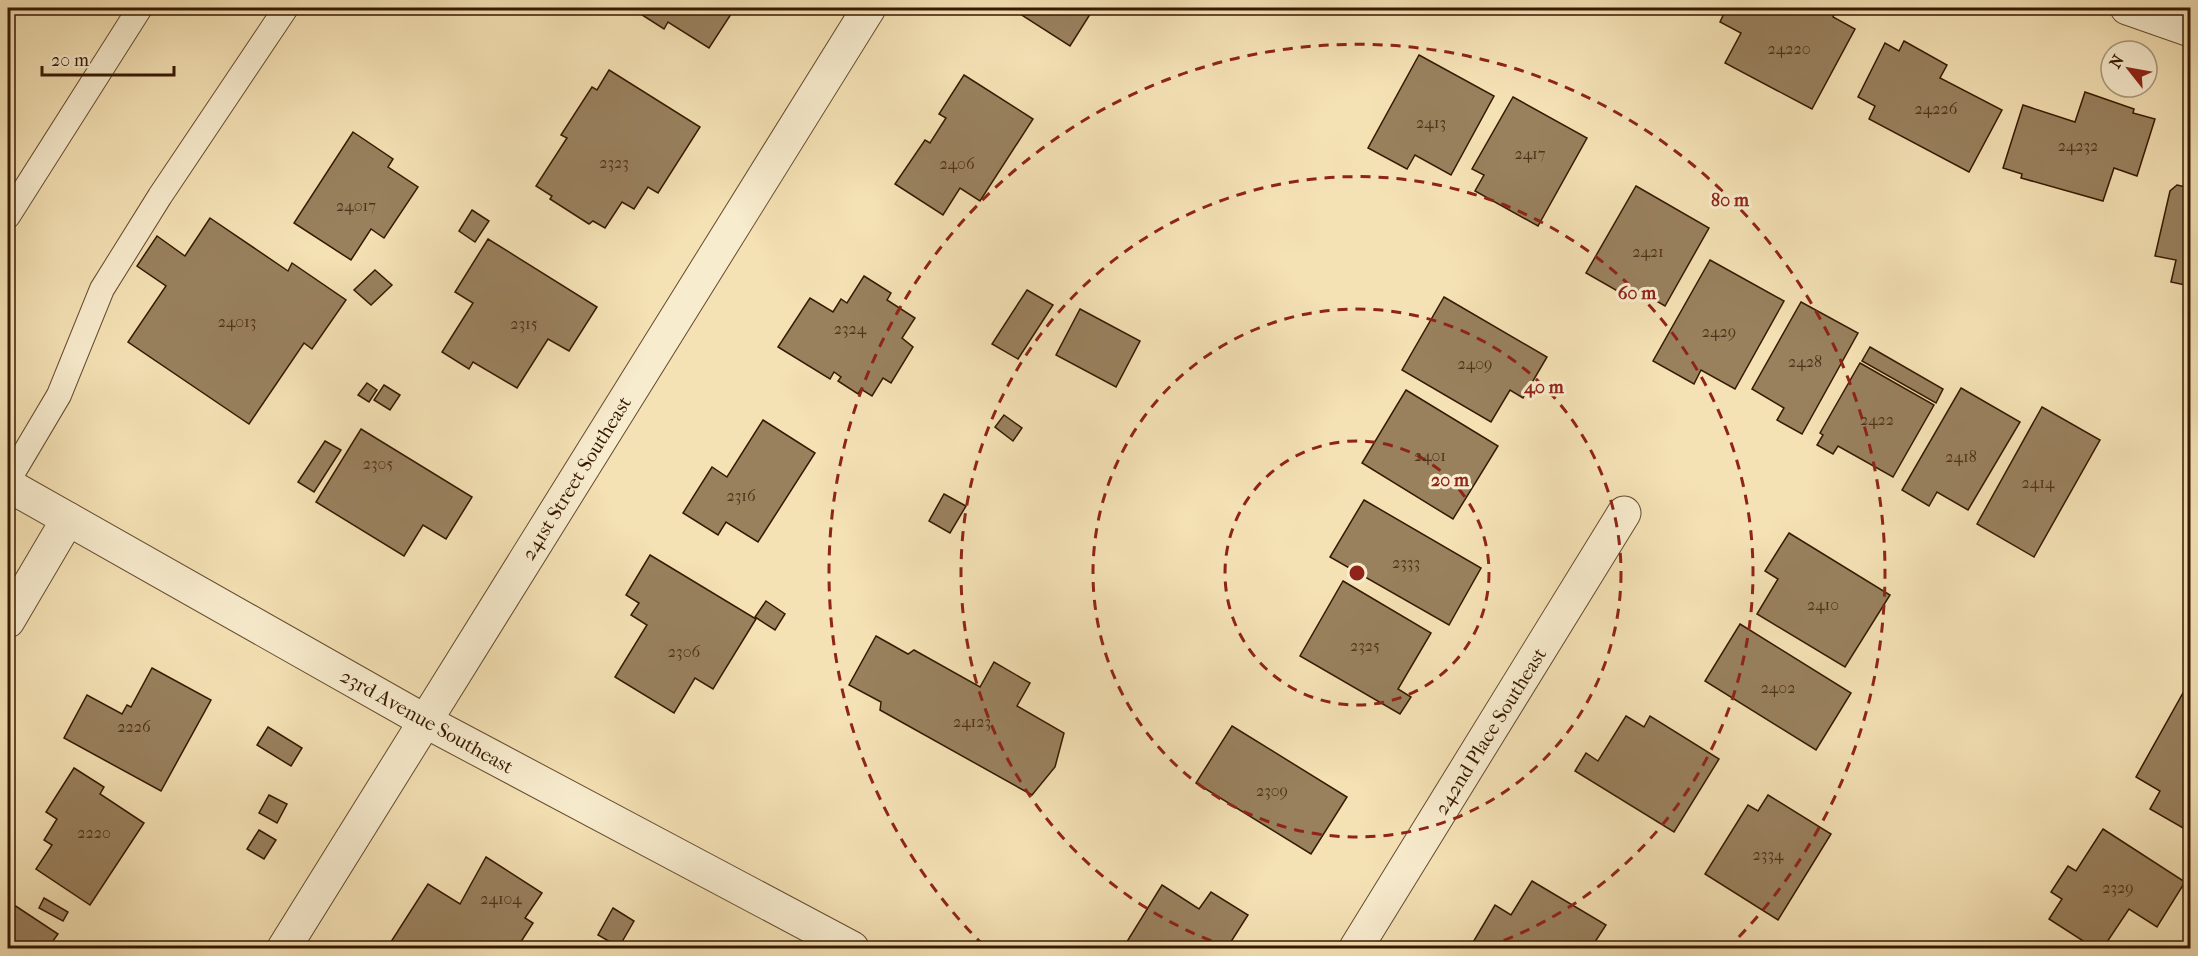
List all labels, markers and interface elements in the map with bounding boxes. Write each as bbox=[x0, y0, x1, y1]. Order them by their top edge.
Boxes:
scale bar bbox=[42, 39, 174, 77]
house number: 24220 bbox=[1768, 39, 1810, 58]
north arrow bbox=[2099, 39, 2159, 99]
text: 20 m bbox=[51, 50, 89, 71]
text: N bbox=[2105, 51, 2128, 72]
house number: 24226 bbox=[1915, 99, 1958, 118]
house number: 2413 bbox=[1416, 113, 1446, 132]
house number: 24232 bbox=[2058, 136, 2098, 155]
house number: 2417 bbox=[1514, 144, 1546, 163]
house number: 2323 bbox=[599, 153, 629, 172]
house number: 2406 bbox=[939, 154, 975, 173]
text: 80 m bbox=[1711, 190, 1750, 211]
house number: 24017 bbox=[336, 196, 376, 215]
house number: 2421 bbox=[1632, 242, 1664, 261]
text: 60 m bbox=[1618, 283, 1657, 304]
house number: 24013 bbox=[218, 312, 256, 331]
house number: 2315 bbox=[510, 314, 538, 333]
house number: 2324 bbox=[834, 319, 867, 338]
house number: 2429 bbox=[1702, 322, 1736, 341]
house number: 2428 bbox=[1788, 352, 1822, 371]
house number: 2409 bbox=[1458, 354, 1492, 373]
text: 40 m bbox=[1523, 377, 1565, 398]
street label: 241st Street Southeast bbox=[517, 392, 636, 564]
house number: 2422 bbox=[1860, 410, 1894, 429]
house number: 2401 bbox=[1414, 446, 1446, 465]
house number: 2418 bbox=[1945, 447, 1977, 466]
house number: 2305 bbox=[363, 454, 393, 473]
text: 20 m bbox=[1431, 470, 1470, 491]
house number: 2414 bbox=[2022, 473, 2055, 492]
house number: 2316 bbox=[726, 486, 756, 505]
house number: 2333 bbox=[1392, 553, 1420, 572]
centre of rings bbox=[1347, 563, 1367, 583]
house number: 2410 bbox=[1807, 595, 1839, 614]
house number: 2325 bbox=[1350, 636, 1380, 655]
house number: 2306 bbox=[668, 642, 700, 661]
street label: 242nd Place Southeast bbox=[1430, 644, 1551, 819]
street label: 23rd Avenue Southeast bbox=[336, 664, 517, 779]
house number: 2402 bbox=[1761, 678, 1795, 697]
house number: 24123 bbox=[953, 712, 991, 731]
house number: 2226 bbox=[117, 717, 151, 736]
house number: 2309 bbox=[1256, 781, 1288, 800]
house number: 2220 bbox=[77, 823, 111, 842]
house number: 2334 bbox=[1753, 845, 1784, 864]
house number: 2329 bbox=[2102, 878, 2134, 897]
house number: 24104 bbox=[480, 889, 522, 908]

